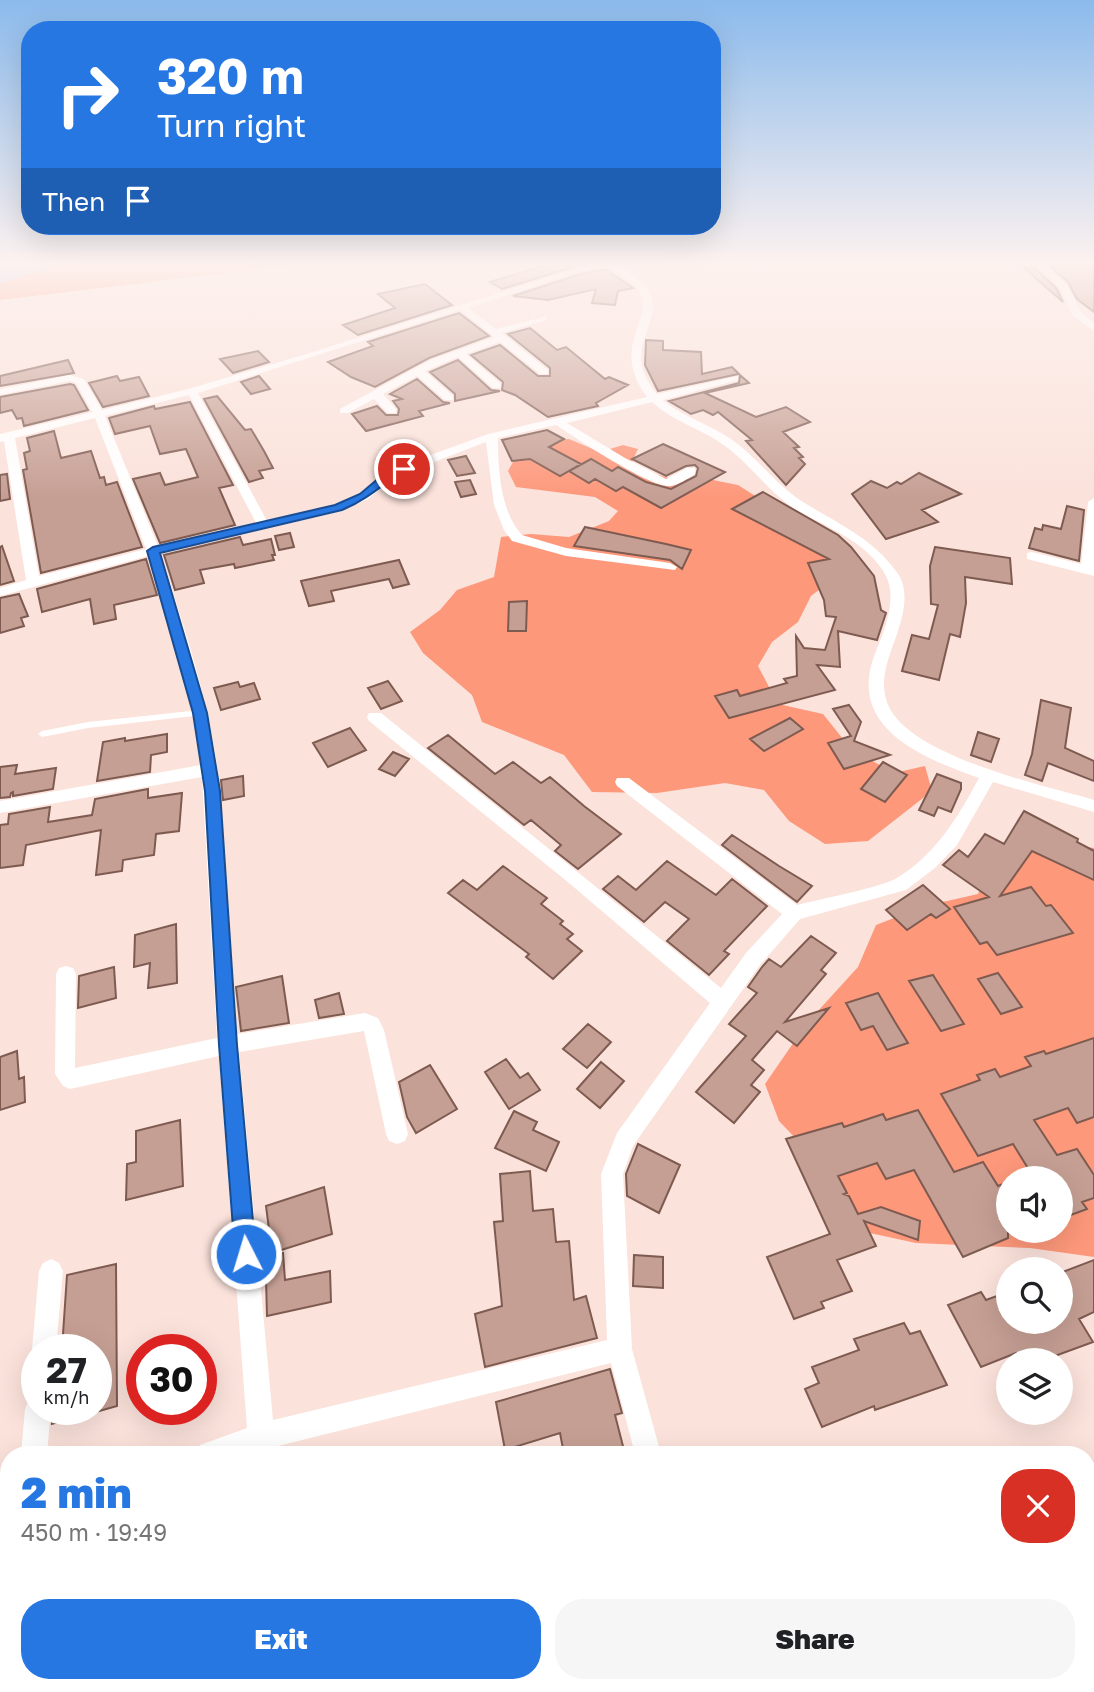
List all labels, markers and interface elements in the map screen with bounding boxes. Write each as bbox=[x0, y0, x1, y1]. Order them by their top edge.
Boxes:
text: 320 m bbox=[157, 46, 304, 105]
icon: right bbox=[42, 49, 133, 140]
text: Turn right bbox=[157, 106, 306, 144]
icon: arrive bbox=[119, 182, 157, 220]
text: Then bbox=[42, 186, 105, 217]
pin bbox=[374, 439, 434, 499]
icon: arrive bbox=[385, 450, 423, 488]
map controls bbox=[996, 1166, 1073, 1425]
button: sound bbox=[996, 1166, 1073, 1243]
position arrow bbox=[209, 1217, 283, 1291]
button: search bbox=[996, 1257, 1073, 1334]
speed limit sign: 30 bbox=[126, 1334, 217, 1425]
button: layers bbox=[996, 1348, 1073, 1425]
text: 27 bbox=[46, 1349, 87, 1391]
text: km/h bbox=[44, 1386, 89, 1408]
text: 2 min bbox=[21, 1467, 132, 1517]
button: close bbox=[1001, 1469, 1075, 1543]
text: 450 m · 19:49 bbox=[21, 1518, 167, 1546]
button: Exit bbox=[21, 1599, 541, 1679]
button: Share bbox=[555, 1599, 1075, 1679]

